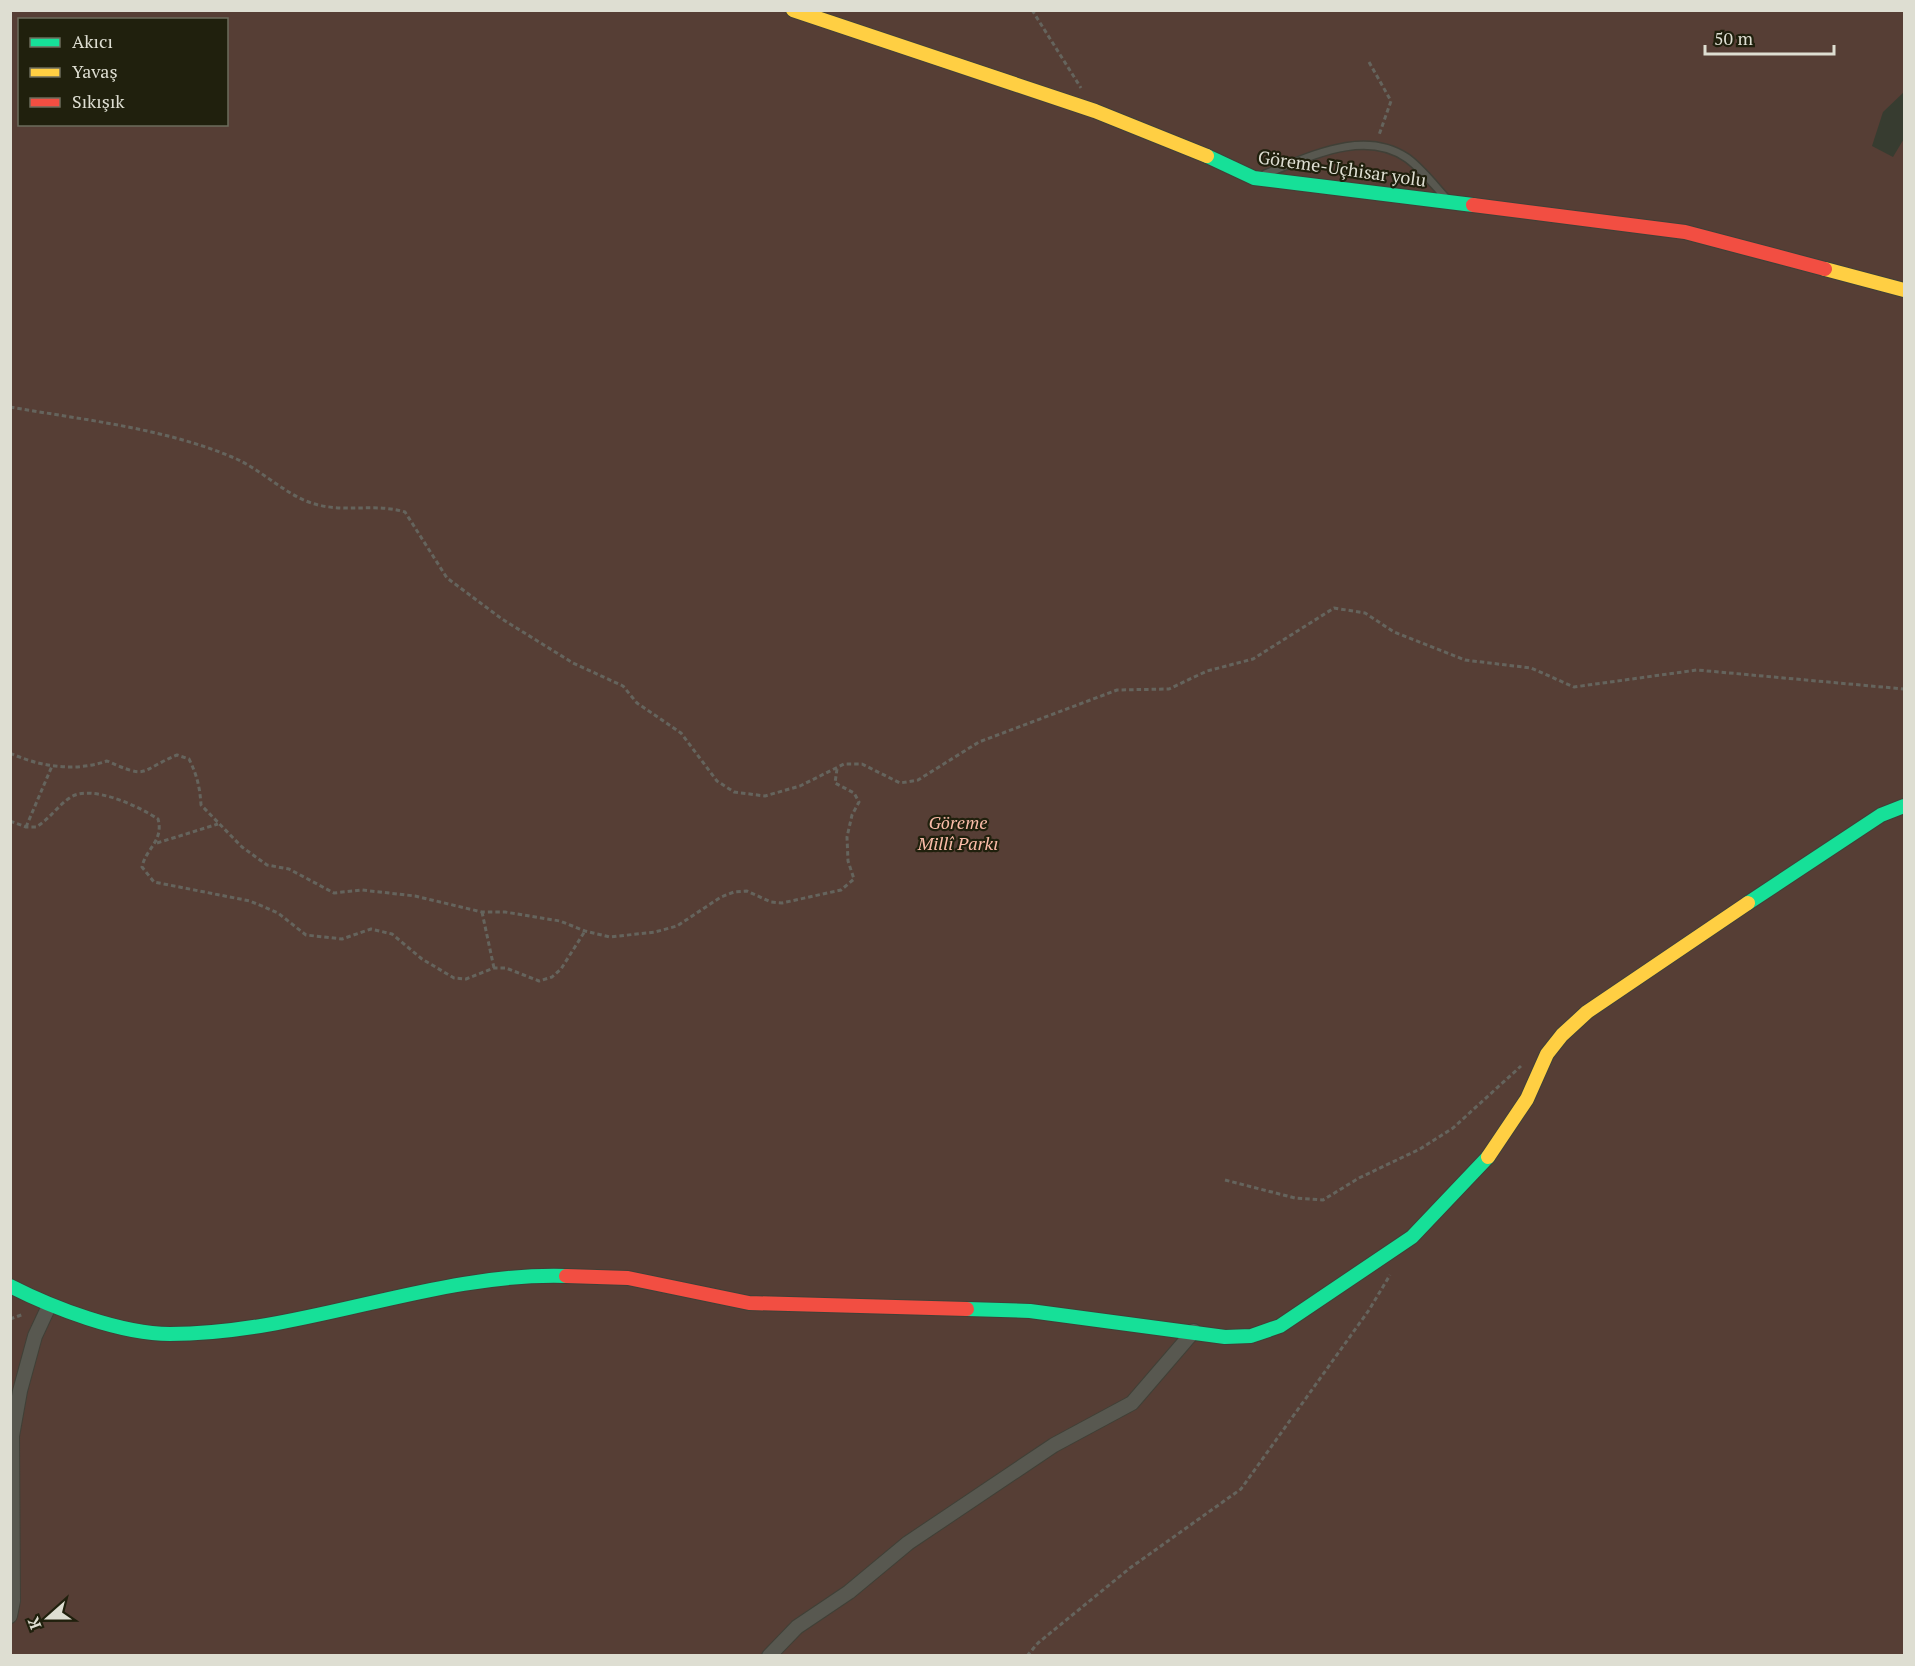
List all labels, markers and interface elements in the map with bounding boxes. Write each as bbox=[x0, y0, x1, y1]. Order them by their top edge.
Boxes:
legend bbox=[18, 18, 228, 126]
scale bar bbox=[1705, 18, 1834, 56]
text: 50 m bbox=[1714, 26, 1754, 50]
text: Akıcı bbox=[72, 29, 113, 53]
text: Yavaş bbox=[72, 59, 118, 83]
text: Sıkışık bbox=[72, 89, 125, 113]
street label: Göreme-Uçhisar yolu bbox=[1256, 144, 1428, 192]
park label: Göreme Millî Parkı bbox=[917, 810, 998, 855]
north arrow bbox=[18, 1588, 78, 1648]
text: K bbox=[21, 1614, 46, 1633]

